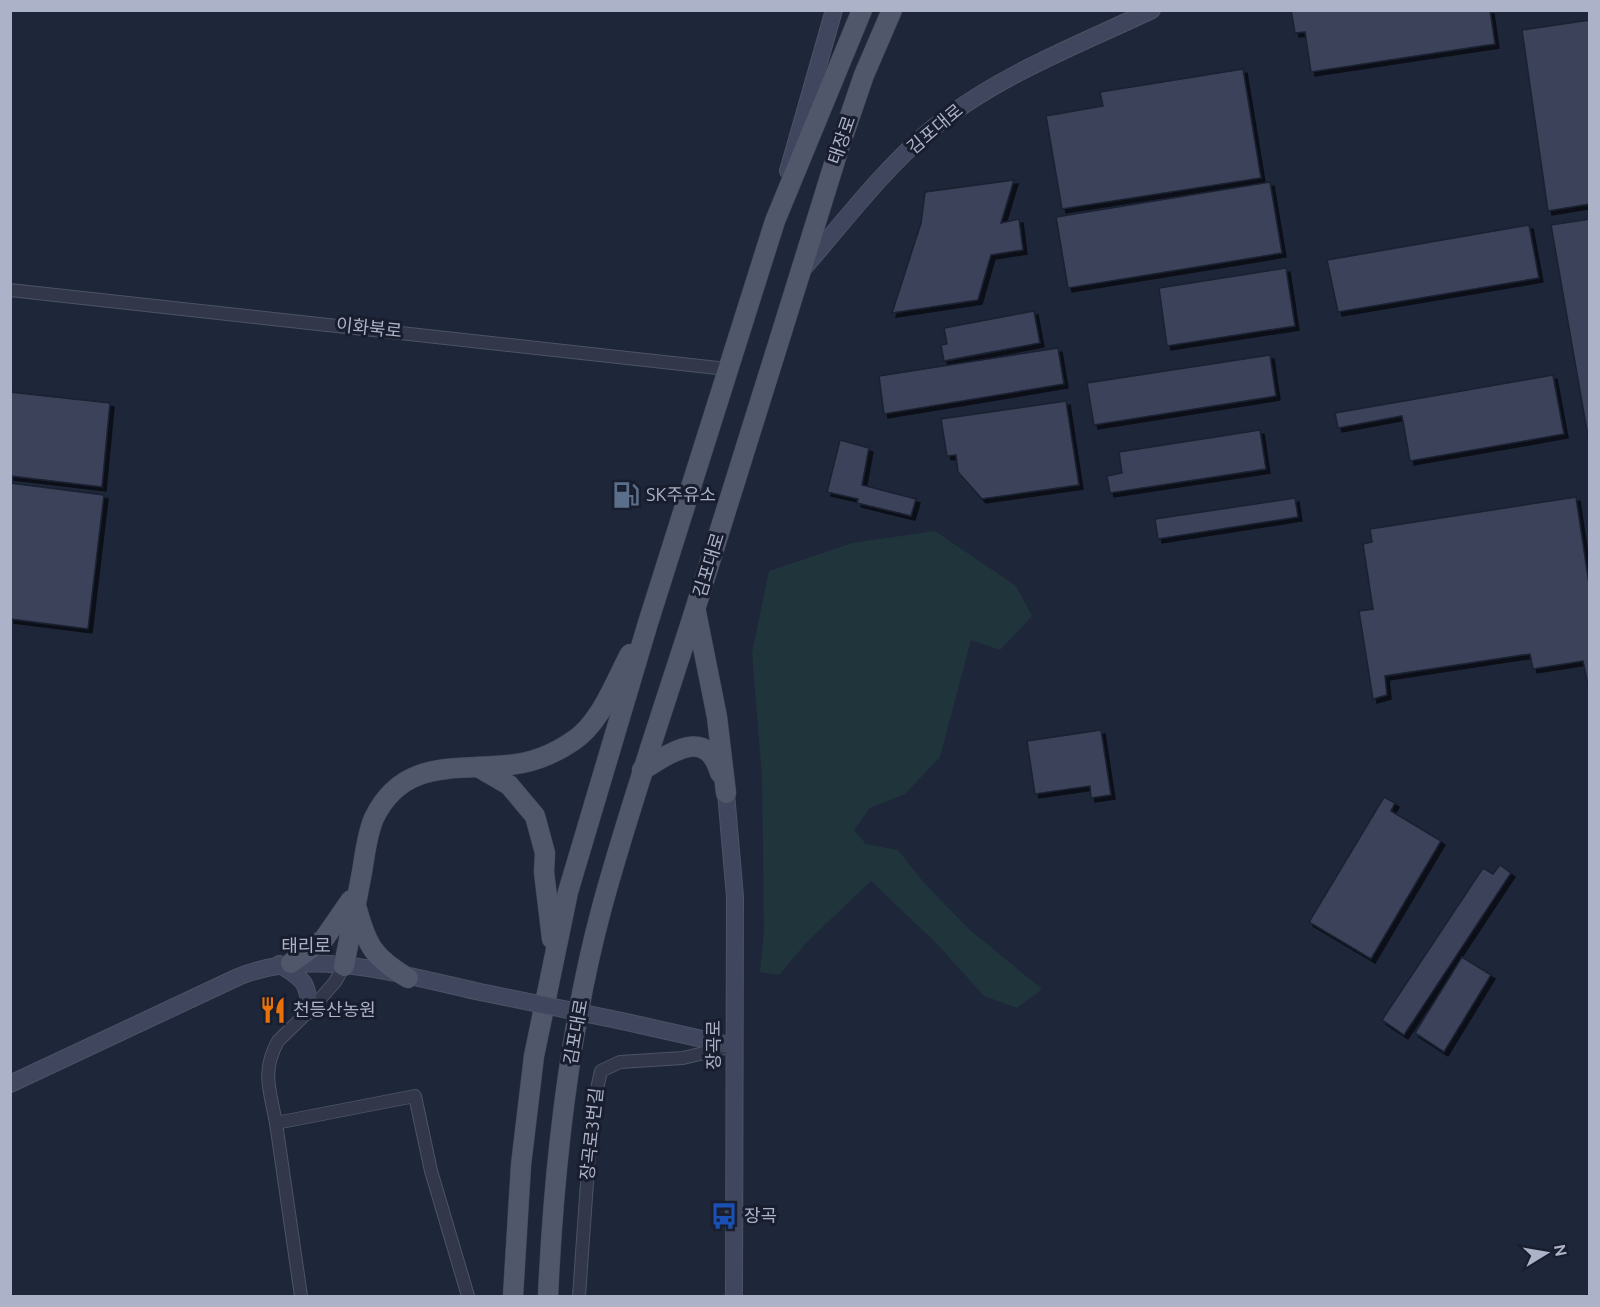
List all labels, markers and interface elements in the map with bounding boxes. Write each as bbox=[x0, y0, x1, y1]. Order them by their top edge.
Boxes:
street label: 김포대로 bbox=[903, 99, 966, 157]
street label: 태장로 bbox=[824, 113, 859, 166]
street label: 이화북로 bbox=[335, 314, 403, 340]
fuel station icon: SK주유소 bbox=[611, 480, 641, 510]
place label: SK주유소 bbox=[646, 484, 716, 504]
street label: 김포대로 bbox=[689, 530, 727, 599]
street label: 태리로 bbox=[281, 935, 331, 955]
restaurant icon: 천등산농원 bbox=[258, 995, 288, 1025]
street label: 김포대로 bbox=[559, 997, 591, 1066]
place label: 천등산농원 bbox=[293, 999, 376, 1019]
street label: 장곡로 bbox=[703, 1020, 723, 1070]
street label: 장곡로3번길 bbox=[576, 1087, 606, 1181]
bus stop icon: 장곡 bbox=[709, 1201, 739, 1231]
place label: 장곡 bbox=[744, 1205, 777, 1225]
north arrow bbox=[1516, 1223, 1576, 1283]
text: N bbox=[1551, 1243, 1571, 1258]

